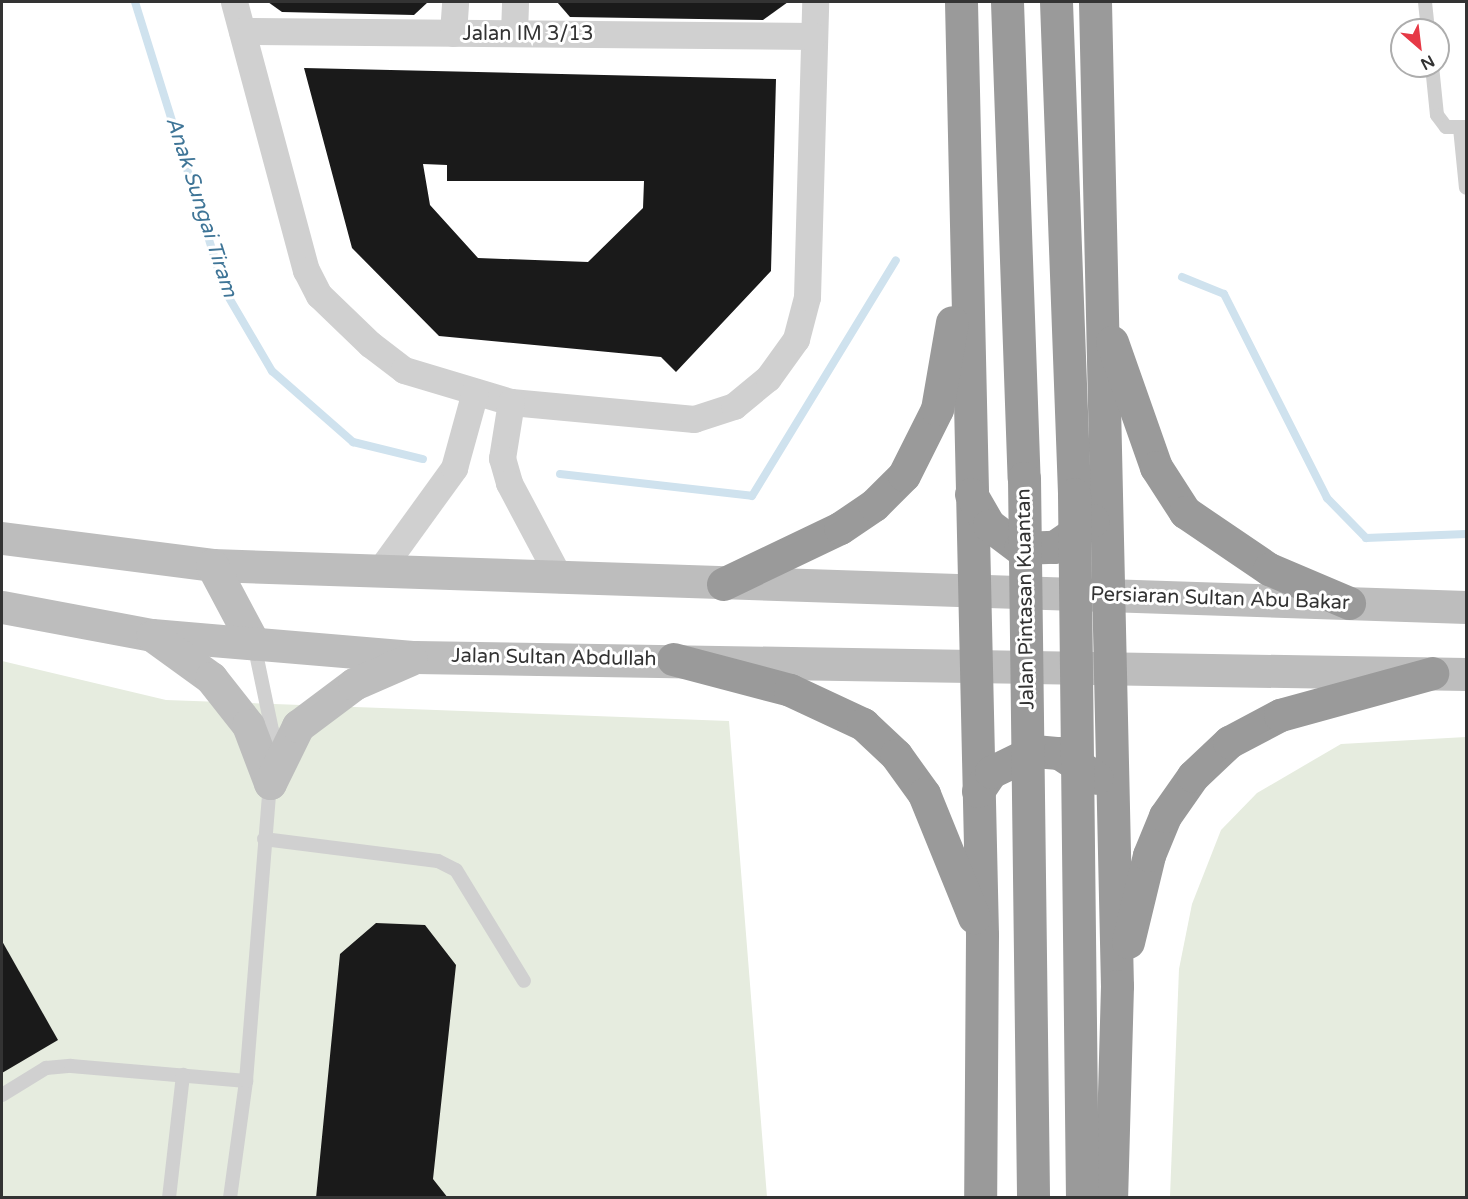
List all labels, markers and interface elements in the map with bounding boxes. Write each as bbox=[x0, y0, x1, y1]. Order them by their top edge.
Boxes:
north arrow bbox=[1390, 18, 1450, 78]
street label: Jalan IM 3/13 bbox=[463, 22, 593, 46]
text: N bbox=[1417, 50, 1438, 74]
water label: Anak Sungai Tiram bbox=[160, 114, 242, 300]
street label: Jalan Pintasan Kuantan bbox=[1012, 488, 1040, 710]
street label: Persiaran Sultan Abu Bakar bbox=[1090, 582, 1350, 616]
street label: Jalan Sultan Abdullah bbox=[451, 644, 657, 672]

